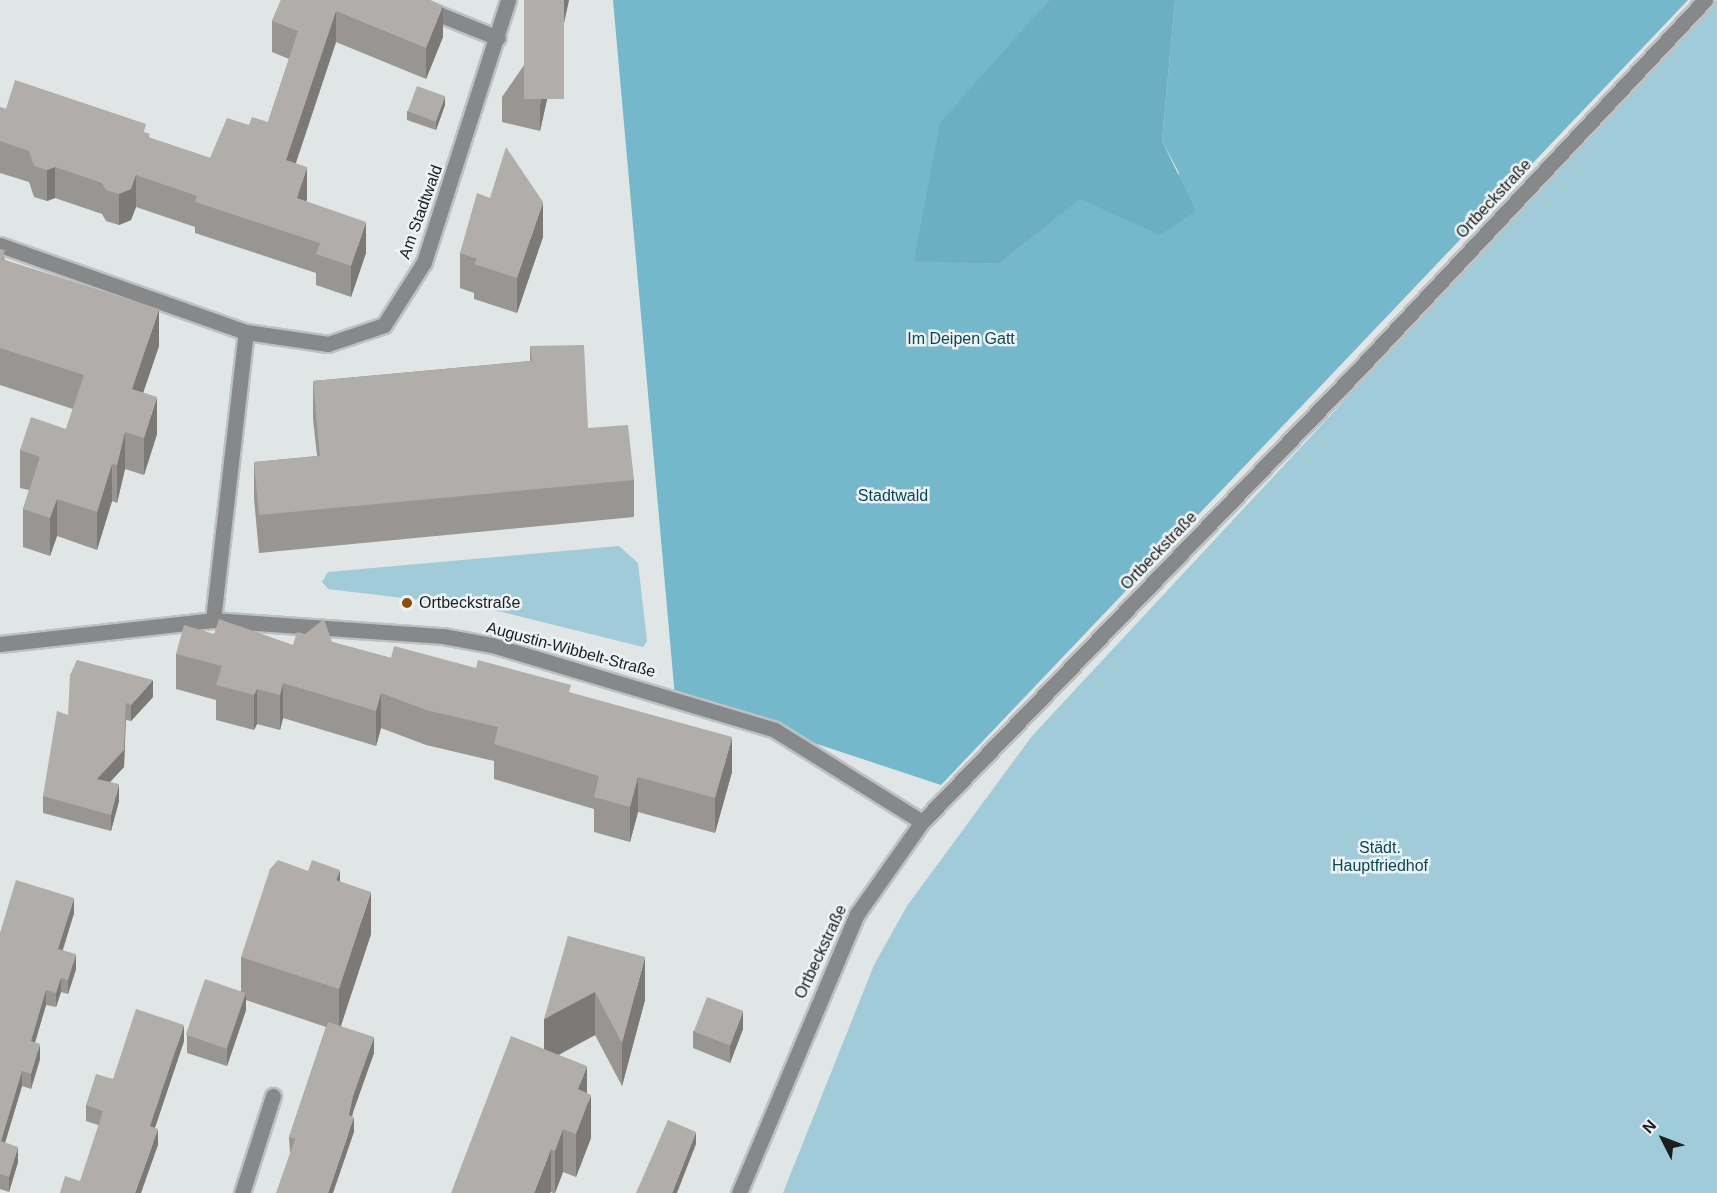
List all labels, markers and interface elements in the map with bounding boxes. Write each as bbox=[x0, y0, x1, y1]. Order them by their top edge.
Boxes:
street label: Ortbeckstraße bbox=[1452, 155, 1536, 243]
street label: Am Stadtwald bbox=[395, 162, 447, 262]
park label: Im Deipen Gatt bbox=[907, 329, 1015, 349]
park label: Stadtwald bbox=[858, 486, 928, 506]
street label: Ortbeckstraße bbox=[1117, 508, 1201, 594]
place label: Ortbeckstraße bbox=[419, 593, 520, 613]
marker: Ortbeckstraße bbox=[400, 596, 414, 610]
street label: Augustin-Wibbelt-Straße bbox=[484, 618, 658, 682]
park label: Städt. Hauptfriedhof bbox=[1332, 838, 1428, 876]
street label: Ortbeckstraße bbox=[791, 902, 851, 1002]
north arrow bbox=[1633, 1109, 1693, 1169]
text: N bbox=[1639, 1117, 1659, 1137]

